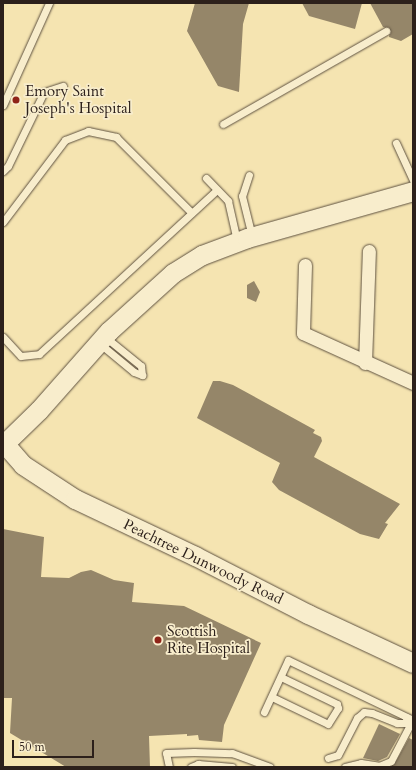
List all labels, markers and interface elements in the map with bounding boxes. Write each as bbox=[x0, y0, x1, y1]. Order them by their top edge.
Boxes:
place label: Emory Saint Joseph's Hospital bbox=[25, 82, 132, 117]
marker: Emory Saint Joseph's Hospital bbox=[10, 94, 22, 106]
street label: Peachtree Dunwoody Road bbox=[120, 516, 286, 608]
place label: Scottish Rite Hospital bbox=[167, 622, 250, 657]
marker: Scottish Rite Hospital bbox=[152, 634, 164, 646]
scale bar bbox=[14, 732, 96, 758]
text: 50 m bbox=[19, 739, 45, 755]

